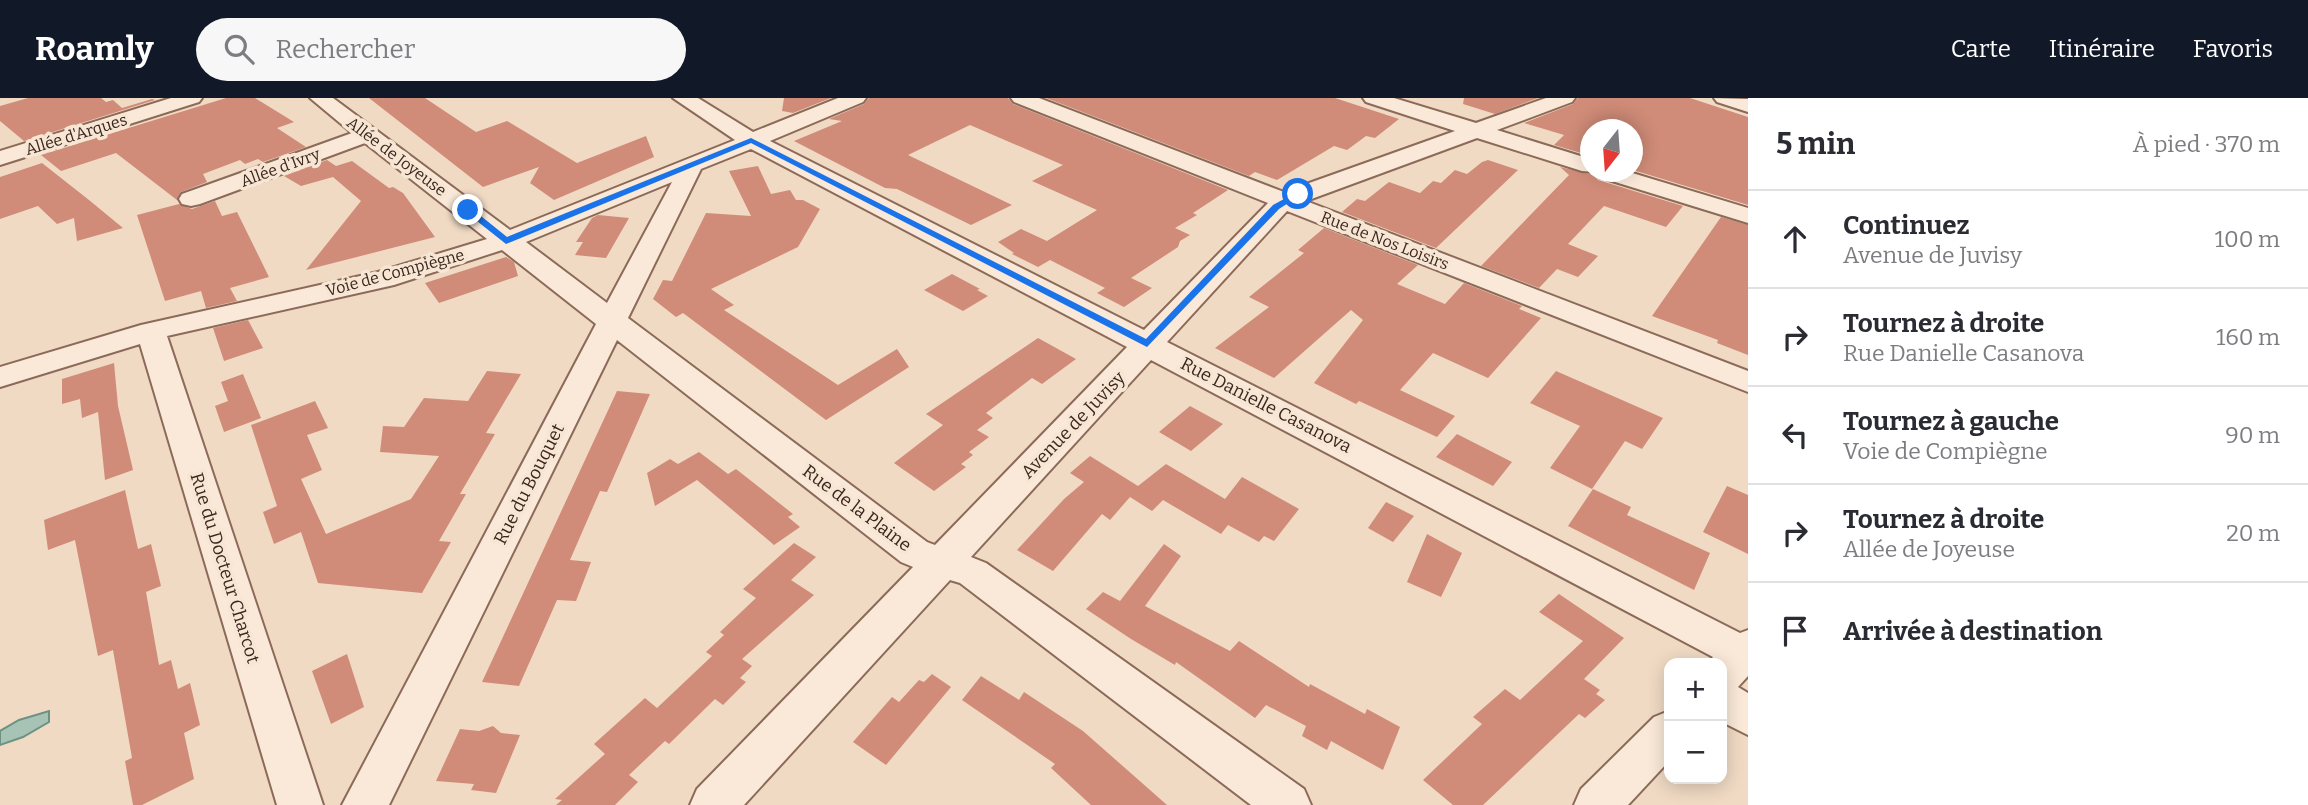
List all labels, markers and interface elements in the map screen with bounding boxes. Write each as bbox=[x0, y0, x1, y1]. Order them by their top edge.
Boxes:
search box bbox=[196, 18, 686, 81]
text: Roamly bbox=[35, 29, 154, 69]
icon: search bbox=[220, 30, 258, 68]
text: Rechercher bbox=[276, 34, 415, 65]
text: Carte bbox=[1951, 35, 2011, 63]
text: Itinéraire bbox=[2049, 35, 2155, 63]
text: Favoris bbox=[2193, 35, 2273, 63]
street label: Allée d'Arques bbox=[23, 110, 129, 159]
street label: Allée de Joyeuse bbox=[343, 113, 450, 200]
north arrow bbox=[1580, 119, 1643, 182]
text: 5 min bbox=[1776, 126, 1855, 162]
text: À pied · 370 m bbox=[2133, 130, 2280, 158]
street label: Allée d'Ivry bbox=[238, 144, 323, 191]
route start bbox=[1282, 178, 1313, 209]
route end bbox=[452, 194, 483, 225]
street label: Rue de Nos Loisirs bbox=[1318, 207, 1452, 274]
text: Continuez bbox=[1843, 210, 1970, 241]
icon: ahead bbox=[1776, 220, 1814, 258]
text: 100 m bbox=[2215, 225, 2280, 253]
text: Avenue de Juvisy bbox=[1843, 241, 2022, 269]
street label: Voie de Compiègne bbox=[324, 245, 466, 300]
text: Tournez à droite bbox=[1843, 308, 2044, 339]
icon: right bbox=[1776, 318, 1814, 356]
text: 160 m bbox=[2216, 323, 2280, 351]
text: Rue Danielle Casanova bbox=[1843, 339, 2084, 367]
street label: Rue Danielle Casanova bbox=[1177, 352, 1355, 458]
street label: Avenue de Juvisy bbox=[1016, 367, 1130, 483]
text: Tournez à gauche bbox=[1843, 406, 2059, 437]
icon: left bbox=[1776, 416, 1814, 454]
street label: Rue du Bouquet bbox=[489, 420, 569, 548]
text: 90 m bbox=[2225, 421, 2280, 449]
text: Voie de Compiègne bbox=[1843, 437, 2048, 465]
street label: Rue de la Plaine bbox=[798, 460, 916, 556]
street label: Rue du Docteur Charcot bbox=[186, 470, 265, 666]
text: Tournez à droite bbox=[1843, 504, 2044, 535]
icon: right bbox=[1776, 514, 1814, 552]
text: 20 m bbox=[2226, 519, 2280, 547]
text: Allée de Joyeuse bbox=[1843, 535, 2015, 563]
icon: arrive bbox=[1776, 612, 1814, 650]
text: Arrivée à destination bbox=[1843, 616, 2102, 647]
map controls bbox=[1664, 658, 1727, 784]
button: + bbox=[1664, 658, 1727, 721]
button: − bbox=[1664, 721, 1727, 784]

